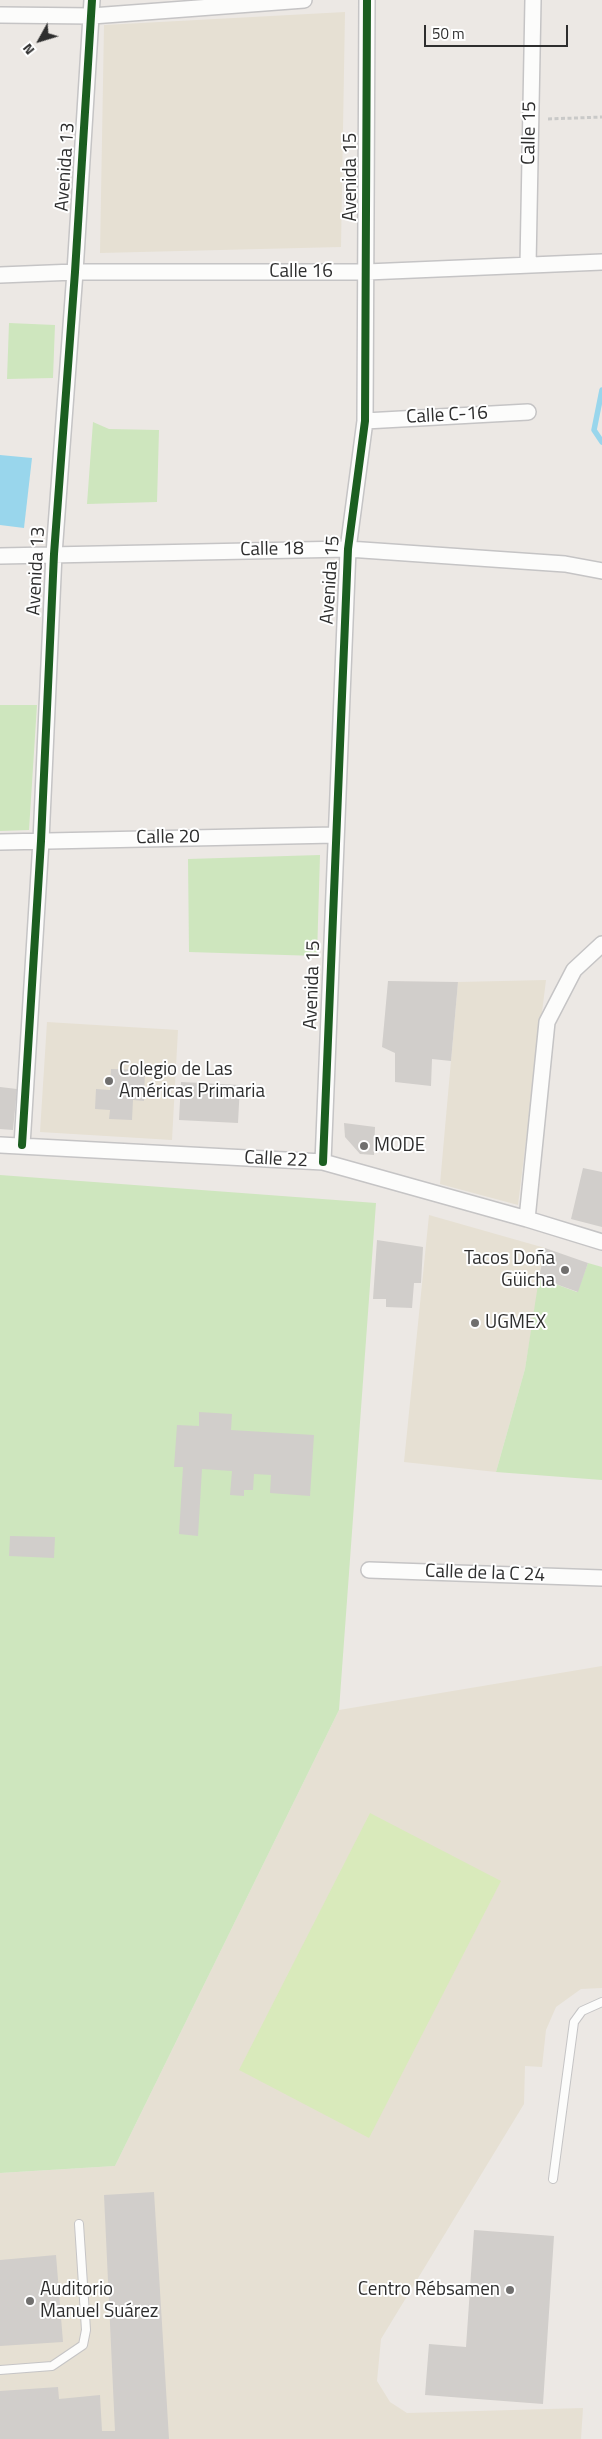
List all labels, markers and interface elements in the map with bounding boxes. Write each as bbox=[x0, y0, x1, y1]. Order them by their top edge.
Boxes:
north arrow bbox=[15, 15, 65, 65]
scale bar bbox=[427, 15, 571, 47]
text: 50 m bbox=[432, 22, 465, 45]
text: N bbox=[17, 39, 39, 60]
street label: Calle 15 bbox=[518, 101, 542, 165]
street label: Avenida 13 bbox=[52, 122, 80, 212]
street label: Avenida 15 bbox=[340, 133, 362, 221]
street label: Calle 16 bbox=[269, 261, 333, 283]
street label: Calle C-16 bbox=[406, 402, 488, 430]
street label: Avenida 13 bbox=[23, 526, 51, 616]
street label: Avenida 15 bbox=[317, 535, 345, 625]
street label: Calle 18 bbox=[240, 538, 304, 562]
street label: Calle 20 bbox=[136, 826, 200, 850]
street label: Avenida 15 bbox=[300, 940, 326, 1030]
place label: Colegio de Las Américas Primaria bbox=[119, 1059, 265, 1103]
marker: Colegio de Las Américas Primaria bbox=[103, 1075, 115, 1087]
place label: MODE bbox=[374, 1135, 425, 1157]
marker: MODE bbox=[358, 1140, 370, 1152]
street label: Calle 22 bbox=[244, 1147, 308, 1173]
place label: Tacos Doña Güicha bbox=[464, 1248, 555, 1292]
marker: Tacos Doña Güicha bbox=[559, 1264, 571, 1276]
place label: UGMEX bbox=[485, 1312, 546, 1334]
marker: UGMEX bbox=[469, 1317, 481, 1329]
street label: Calle de la C 24 bbox=[425, 1561, 545, 1587]
place label: Auditorio Manuel Suárez bbox=[40, 2279, 158, 2323]
place label: Centro Rébsamen bbox=[358, 2279, 500, 2301]
marker: Centro Rébsamen bbox=[504, 2284, 516, 2296]
marker: Auditorio Manuel Suárez bbox=[24, 2295, 36, 2307]

